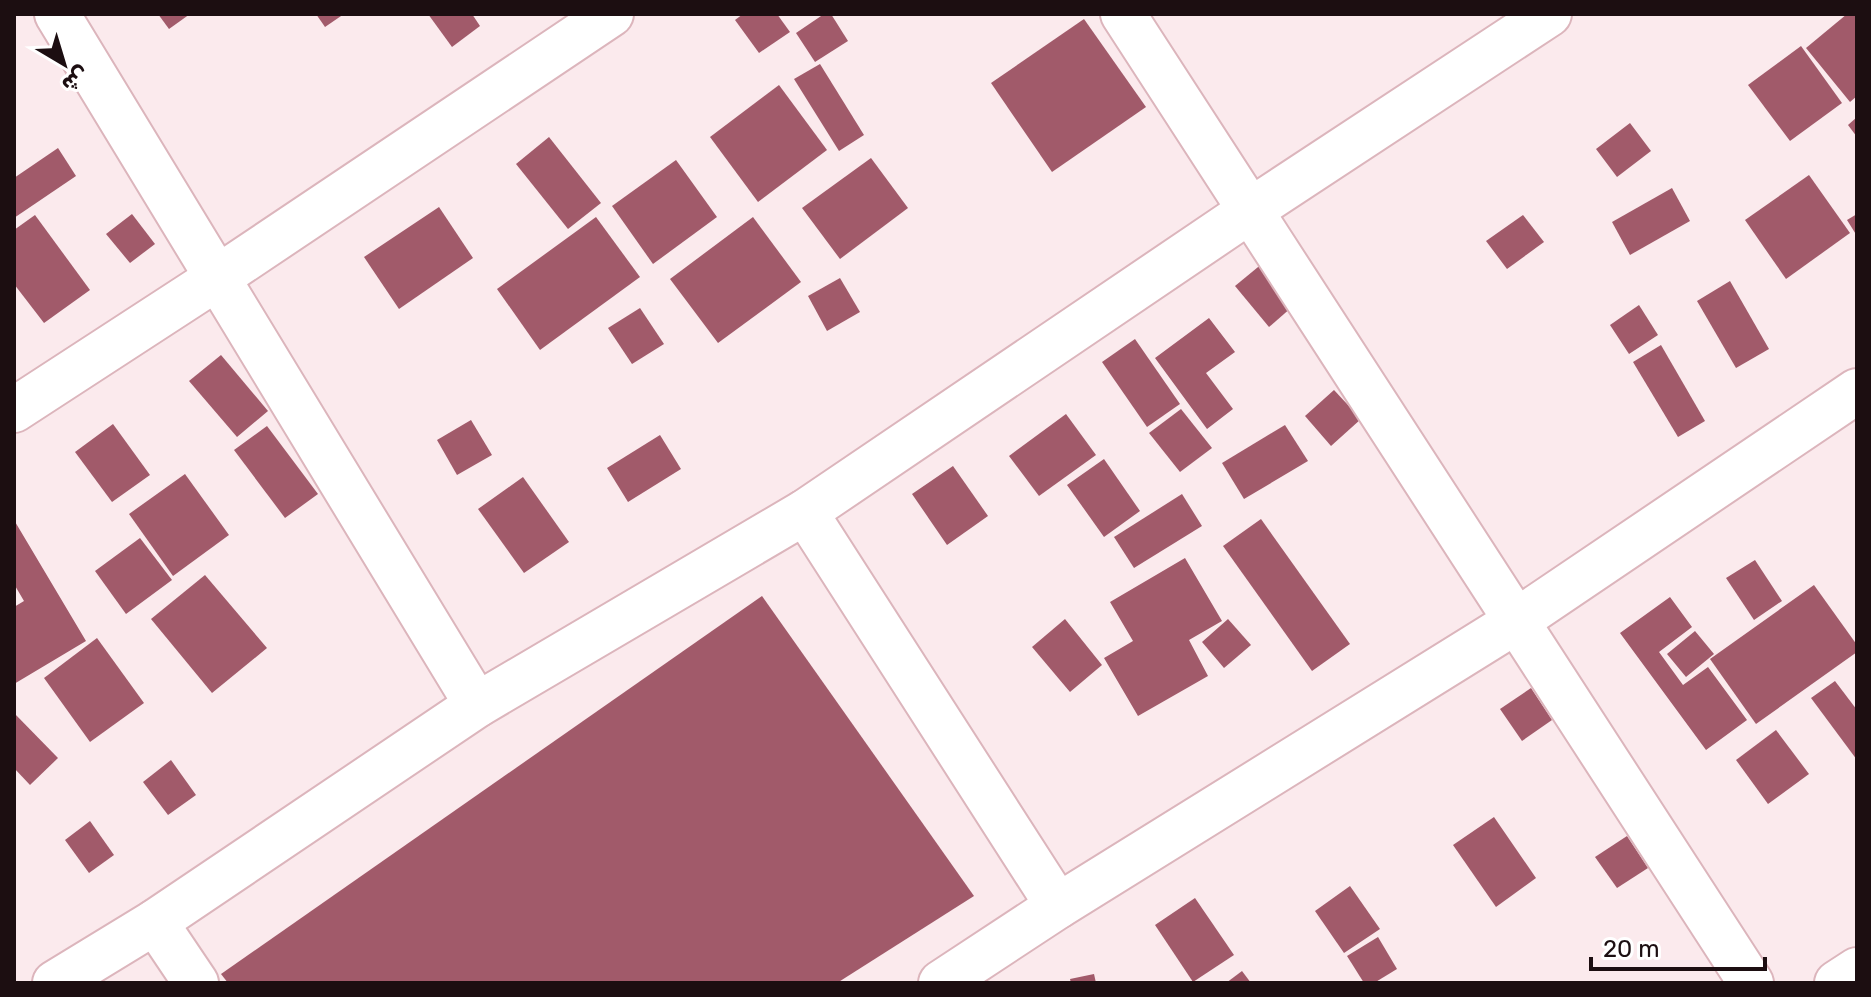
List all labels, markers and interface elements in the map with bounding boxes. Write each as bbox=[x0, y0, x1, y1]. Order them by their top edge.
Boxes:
north arrow bbox=[24, 24, 104, 104]
text: ش bbox=[57, 60, 95, 99]
scale bar bbox=[1591, 921, 1765, 971]
text: 20 m bbox=[1603, 935, 1660, 963]

